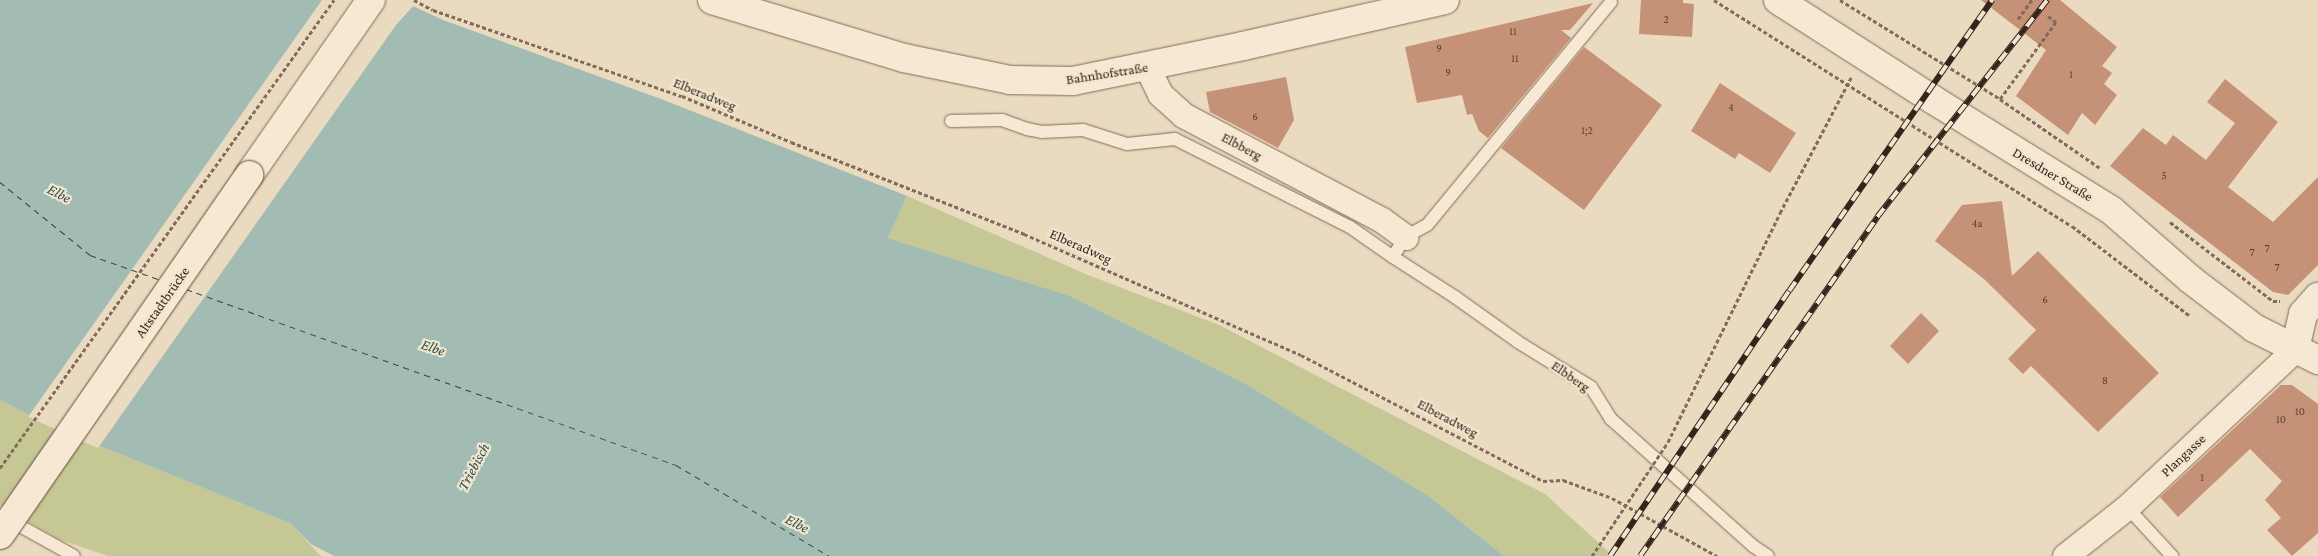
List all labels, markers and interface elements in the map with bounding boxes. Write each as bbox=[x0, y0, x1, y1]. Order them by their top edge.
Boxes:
house number: 2 bbox=[1663, 12, 1669, 26]
house number: 11 bbox=[1509, 24, 1517, 38]
house number: 9 bbox=[1436, 41, 1442, 55]
house number: 11 bbox=[1511, 51, 1519, 65]
street label: Bahnhofstraße bbox=[1065, 58, 1149, 88]
house number: 9 bbox=[1445, 65, 1451, 79]
house number: 1 bbox=[2069, 67, 2073, 81]
street label: Elberadweg bbox=[671, 74, 739, 114]
house number: 4 bbox=[1728, 100, 1734, 114]
house number: 6 bbox=[1252, 109, 1258, 123]
house number: 1;2 bbox=[1581, 123, 1593, 137]
street label: Elbberg bbox=[1219, 128, 1265, 164]
street label: Dresdner Straße bbox=[2010, 143, 2096, 205]
house number: 5 bbox=[2161, 168, 2167, 182]
water label: Elbe bbox=[44, 180, 74, 208]
house number: 4a bbox=[1972, 216, 1982, 230]
street label: Elberadweg bbox=[1047, 225, 1115, 267]
house number: 7 bbox=[2264, 241, 2270, 255]
house number: 7 bbox=[2249, 245, 2255, 259]
house number: 7 bbox=[2274, 260, 2280, 274]
street label: Altstadtbrücke bbox=[131, 263, 193, 341]
house number: 6 bbox=[2042, 292, 2048, 306]
water label: Elbe bbox=[419, 336, 447, 360]
street label: Elbberg bbox=[1548, 357, 1594, 395]
house number: 8 bbox=[2102, 373, 2108, 387]
street label: Elberadweg bbox=[1415, 395, 1481, 441]
house number: 10 bbox=[2295, 404, 2305, 418]
house number: 10 bbox=[2276, 412, 2286, 426]
street label: Plangasse bbox=[2157, 430, 2209, 480]
water label: Triebisch bbox=[454, 440, 494, 494]
house number: 1 bbox=[2200, 470, 2204, 484]
water label: Elbe bbox=[782, 510, 812, 538]

